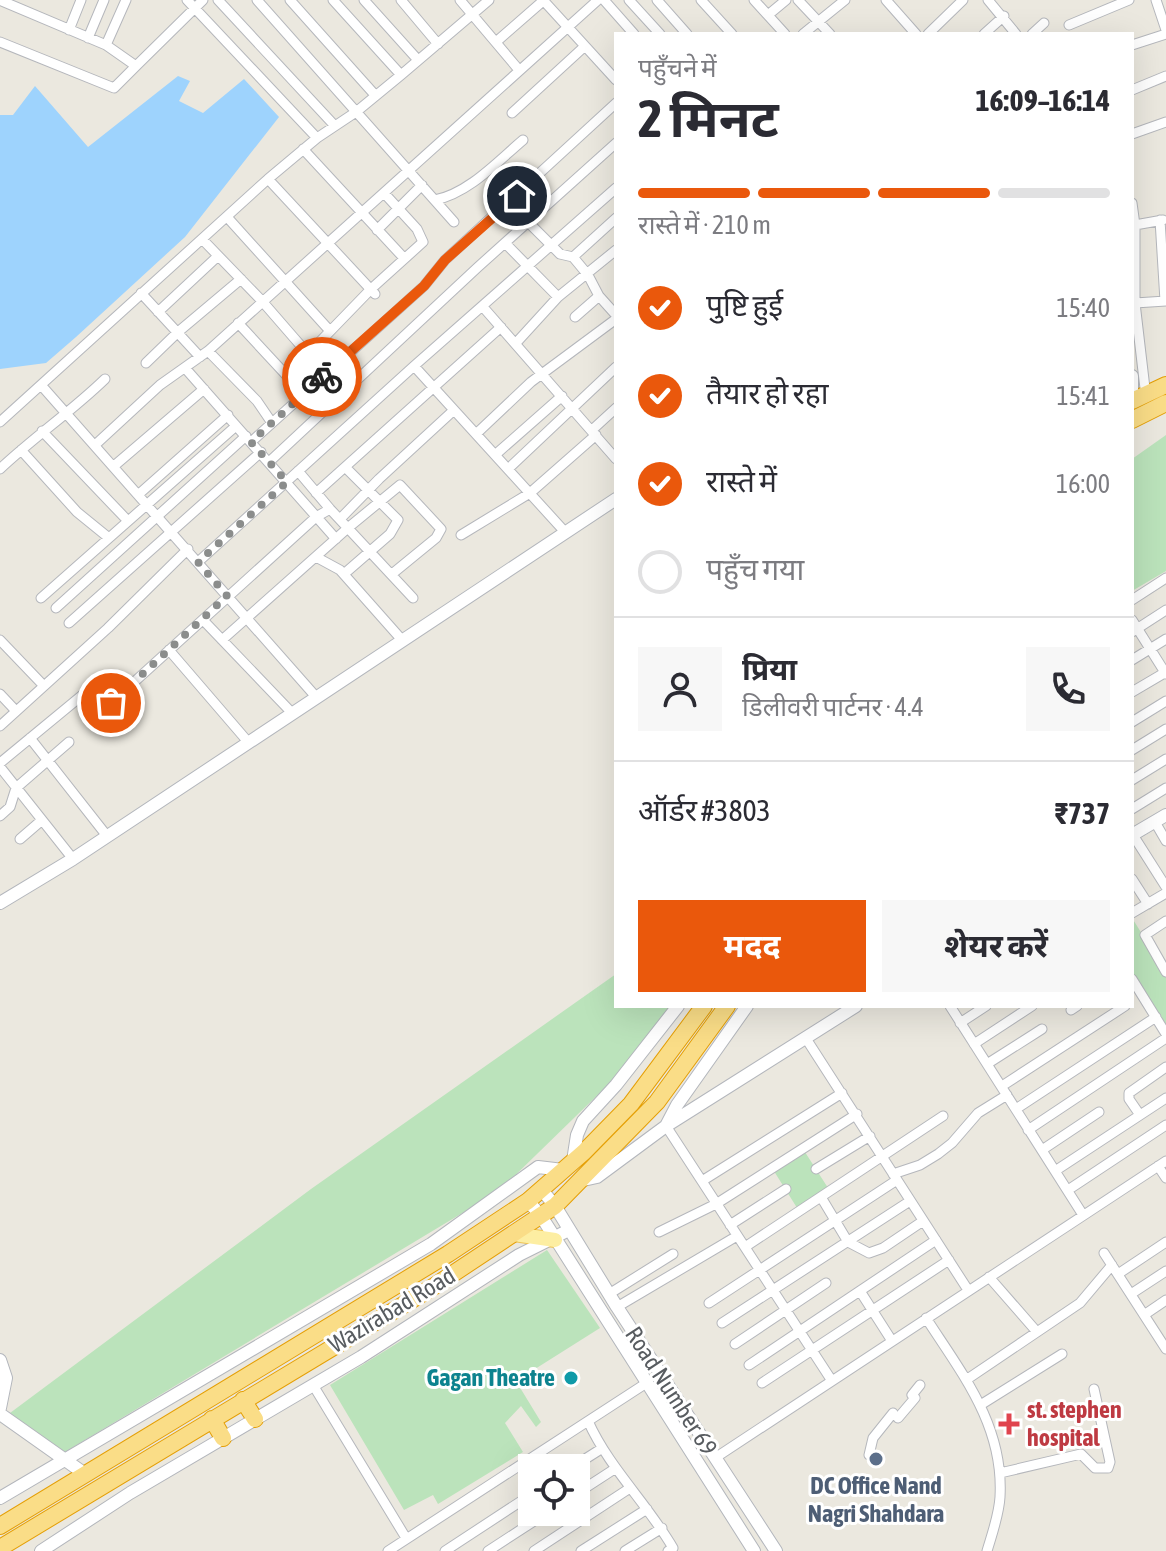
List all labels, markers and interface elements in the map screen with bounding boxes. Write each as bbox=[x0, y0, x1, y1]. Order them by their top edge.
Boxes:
text: पहुँचने में bbox=[638, 53, 717, 83]
text: 16:09–16:14 bbox=[975, 83, 1110, 117]
text: 2 मिनट bbox=[638, 88, 779, 148]
pin bbox=[483, 162, 551, 230]
icon: home bbox=[495, 174, 539, 218]
text: रास्ते में · 210 m bbox=[638, 210, 771, 240]
icon: check bbox=[638, 286, 682, 330]
text: पुष्टि हुई bbox=[706, 288, 783, 322]
text: 15:40 bbox=[1056, 293, 1110, 323]
courier bbox=[282, 337, 362, 417]
icon: bike bbox=[300, 355, 344, 399]
icon: check bbox=[638, 374, 682, 418]
text: तैयार हो रहा bbox=[706, 376, 828, 410]
text: 15:41 bbox=[1056, 381, 1110, 411]
icon: check bbox=[638, 462, 682, 506]
text: रास्ते में bbox=[706, 464, 777, 498]
text: 16:00 bbox=[1056, 469, 1110, 499]
text: पहुँच गया bbox=[706, 552, 804, 586]
button: person bbox=[638, 647, 722, 731]
button: phone bbox=[1026, 647, 1110, 731]
text: प्रिया bbox=[742, 652, 797, 686]
pin bbox=[77, 669, 145, 737]
icon: bag bbox=[89, 681, 133, 725]
text: डिलीवरी पार्टनर · 4.4 bbox=[742, 692, 924, 722]
text: ऑर्डर #3803 bbox=[638, 793, 771, 827]
text: ₹737 bbox=[1055, 796, 1110, 830]
button: मदद bbox=[638, 900, 866, 992]
button: शेयर करें bbox=[882, 900, 1110, 992]
street label: Wazirabad Road bbox=[324, 1261, 460, 1358]
street label: Road Number 69 bbox=[620, 1322, 723, 1460]
place label: Gagan Theatre bbox=[427, 1364, 555, 1391]
marker: Gagan Theatre bbox=[562, 1369, 580, 1387]
place label: st. stephen hospital bbox=[1027, 1396, 1122, 1451]
marker: st. stephen hospital bbox=[998, 1413, 1020, 1435]
marker: DC Office Nand Nagri Shahdara bbox=[867, 1450, 885, 1468]
map controls bbox=[518, 1454, 590, 1526]
button: locate bbox=[518, 1454, 590, 1526]
place label: DC Office Nand Nagri Shahdara bbox=[808, 1472, 944, 1527]

